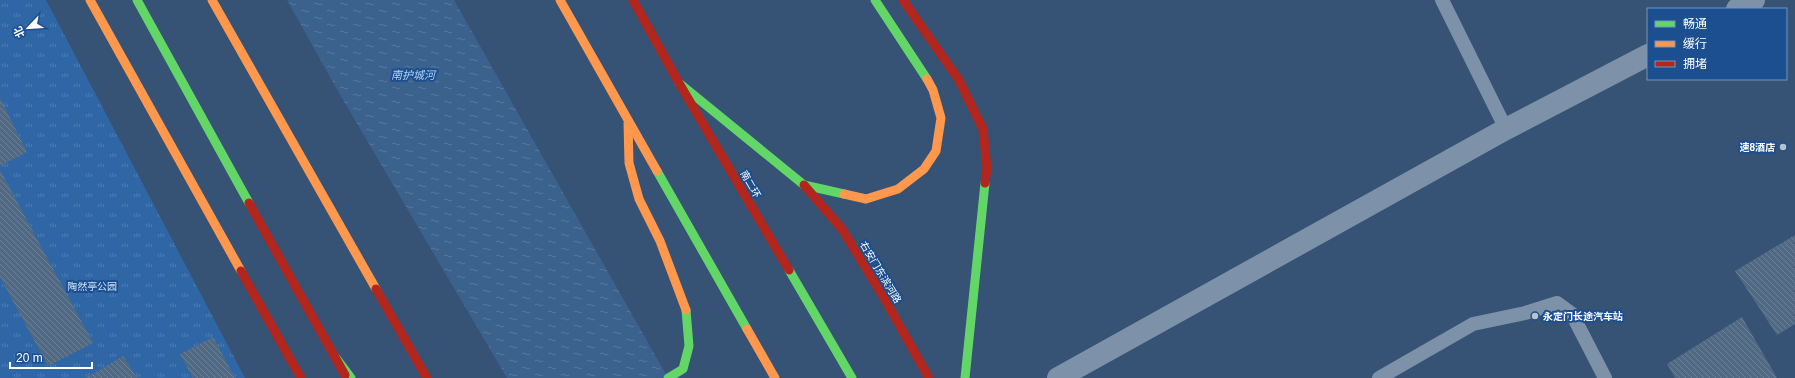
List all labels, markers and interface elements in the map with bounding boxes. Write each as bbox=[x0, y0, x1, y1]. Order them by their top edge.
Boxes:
north arrow bbox=[8, 8, 48, 48]
legend bbox=[1647, 8, 1787, 80]
text: 畅通 bbox=[1683, 17, 1707, 31]
text: 北 bbox=[11, 25, 27, 40]
text: 缓行 bbox=[1683, 37, 1707, 51]
text: 拥堵 bbox=[1683, 57, 1707, 71]
water label: 南护城河 bbox=[391, 69, 437, 81]
place label: 速8酒店 bbox=[1739, 142, 1775, 153]
marker: 速8酒店 bbox=[1778, 142, 1788, 152]
street label: 南二环 bbox=[738, 169, 763, 200]
street label: 右安门东滨河路 bbox=[858, 239, 903, 305]
park label: 陶然亭公园 bbox=[67, 281, 117, 292]
marker: 永定门长途汽车站 bbox=[1530, 311, 1540, 321]
place label: 永定门长途汽车站 bbox=[1543, 311, 1623, 322]
scale bar bbox=[10, 344, 92, 370]
text: 20 m bbox=[16, 351, 43, 365]

